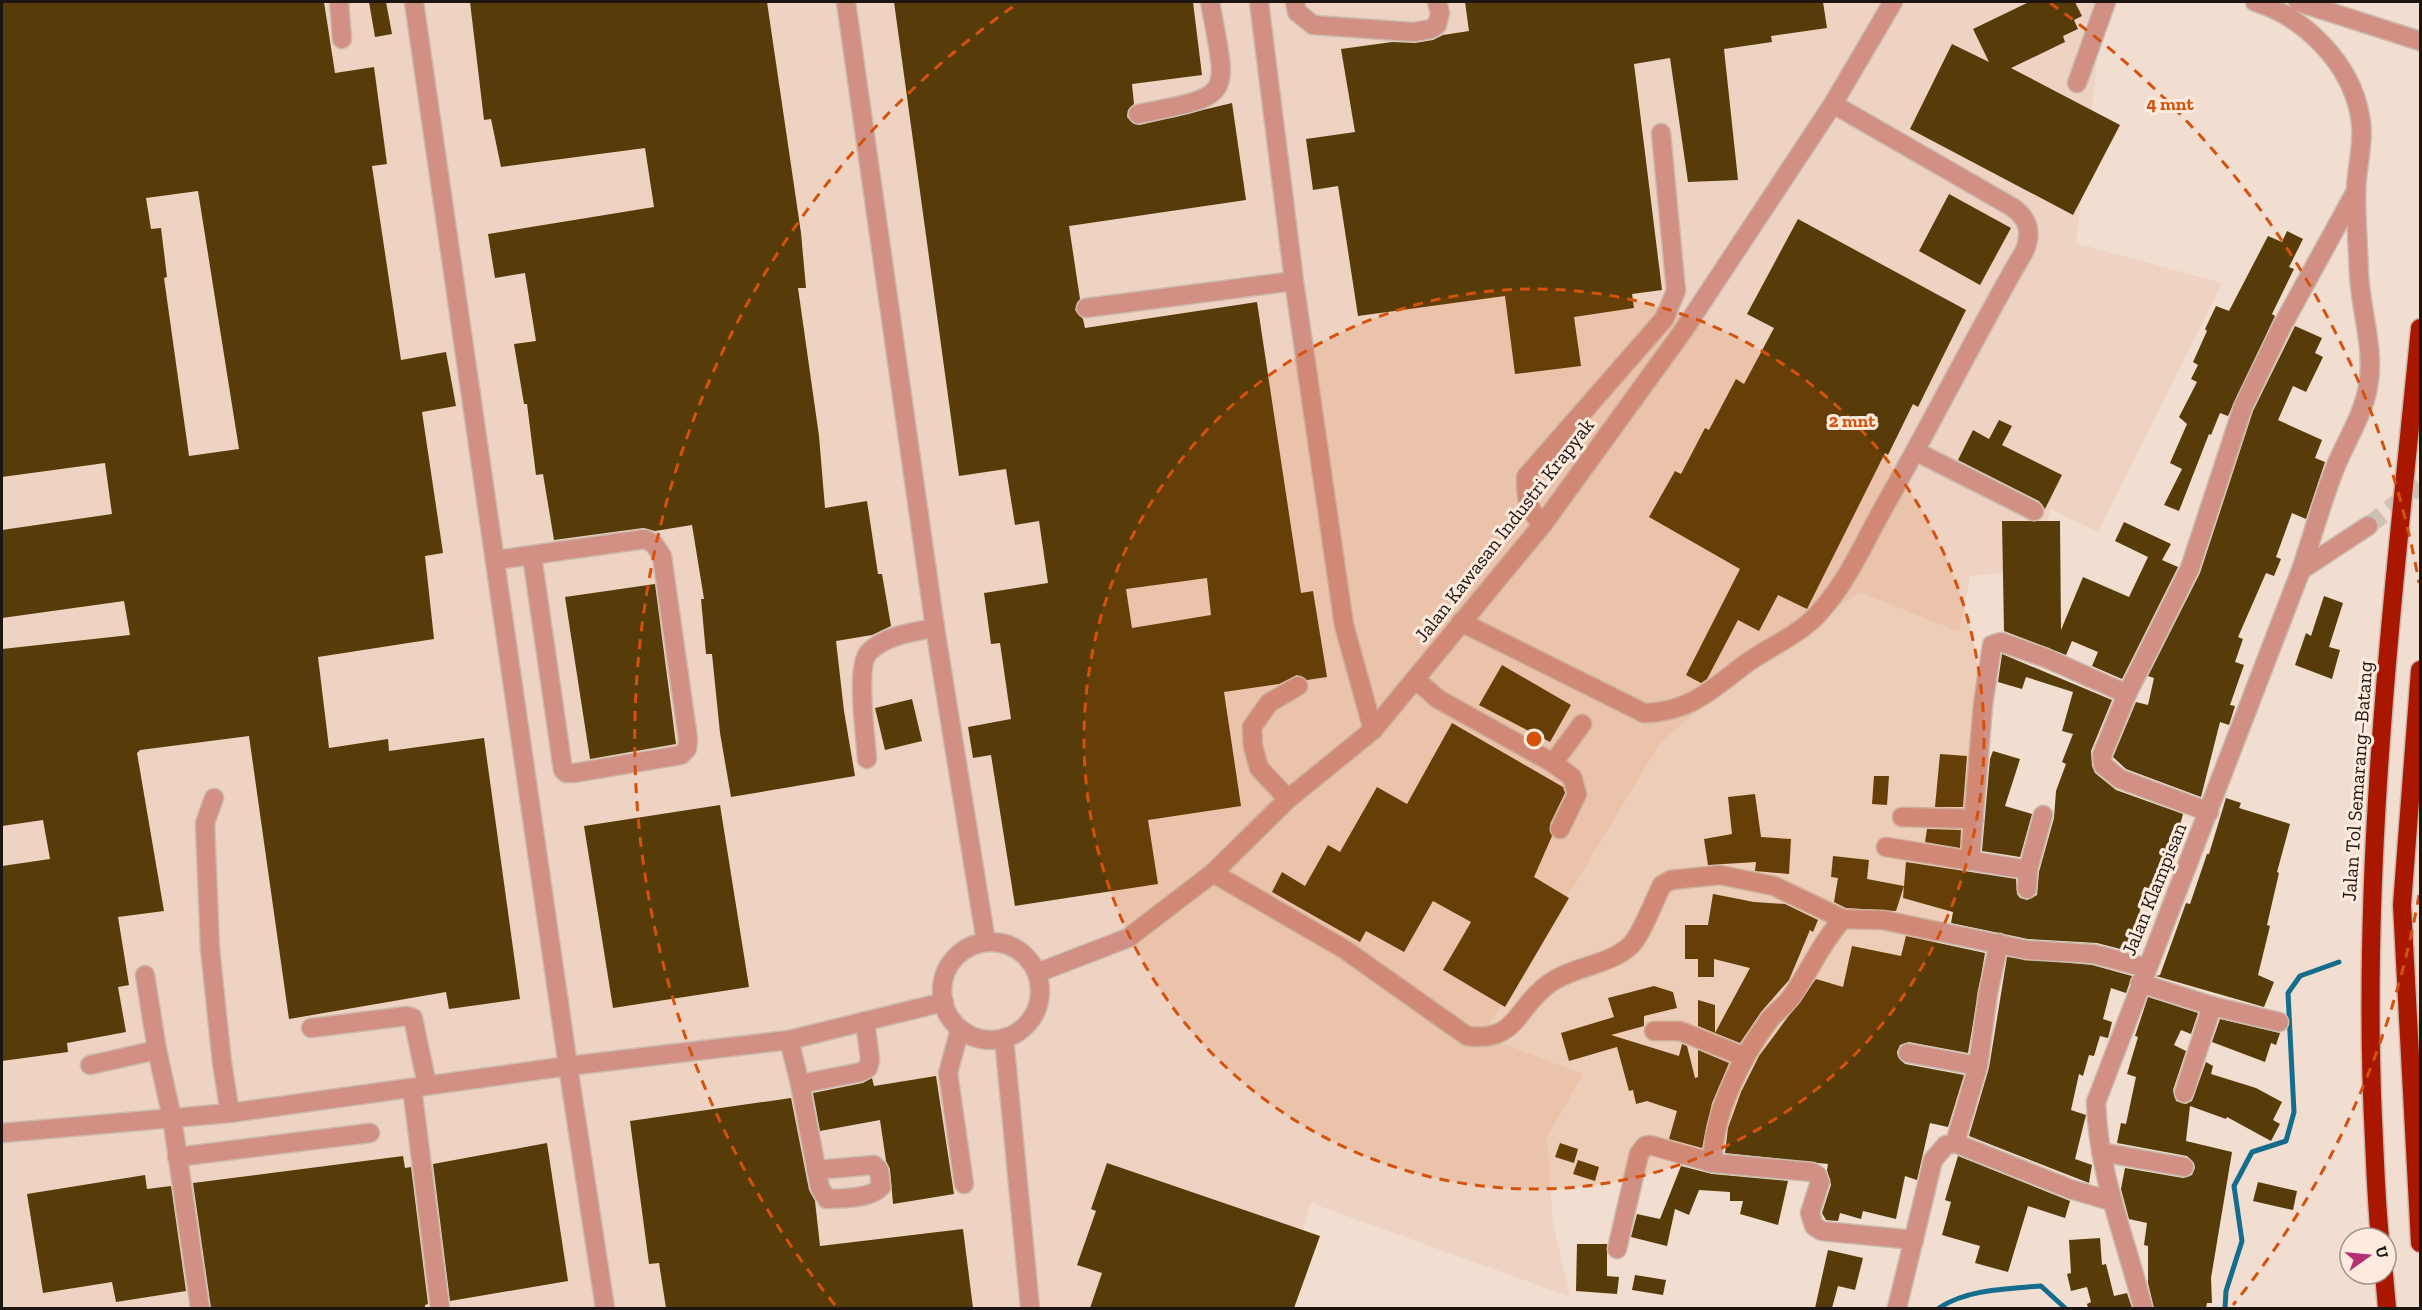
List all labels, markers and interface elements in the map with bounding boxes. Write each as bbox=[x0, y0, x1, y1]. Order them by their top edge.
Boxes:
text: 4 mnt bbox=[2146, 93, 2194, 115]
text: 2 mnt bbox=[1829, 410, 1876, 432]
street label: Jalan Kawasan Industri Krapyak bbox=[1409, 413, 1599, 647]
street label: Jalan Tol Semarang–Batang bbox=[2337, 660, 2377, 902]
centre of rings bbox=[1524, 729, 1544, 749]
street label: Jalan Klampisan bbox=[2117, 819, 2192, 959]
north arrow bbox=[2338, 1226, 2398, 1286]
text: U bbox=[2371, 1244, 2393, 1261]

